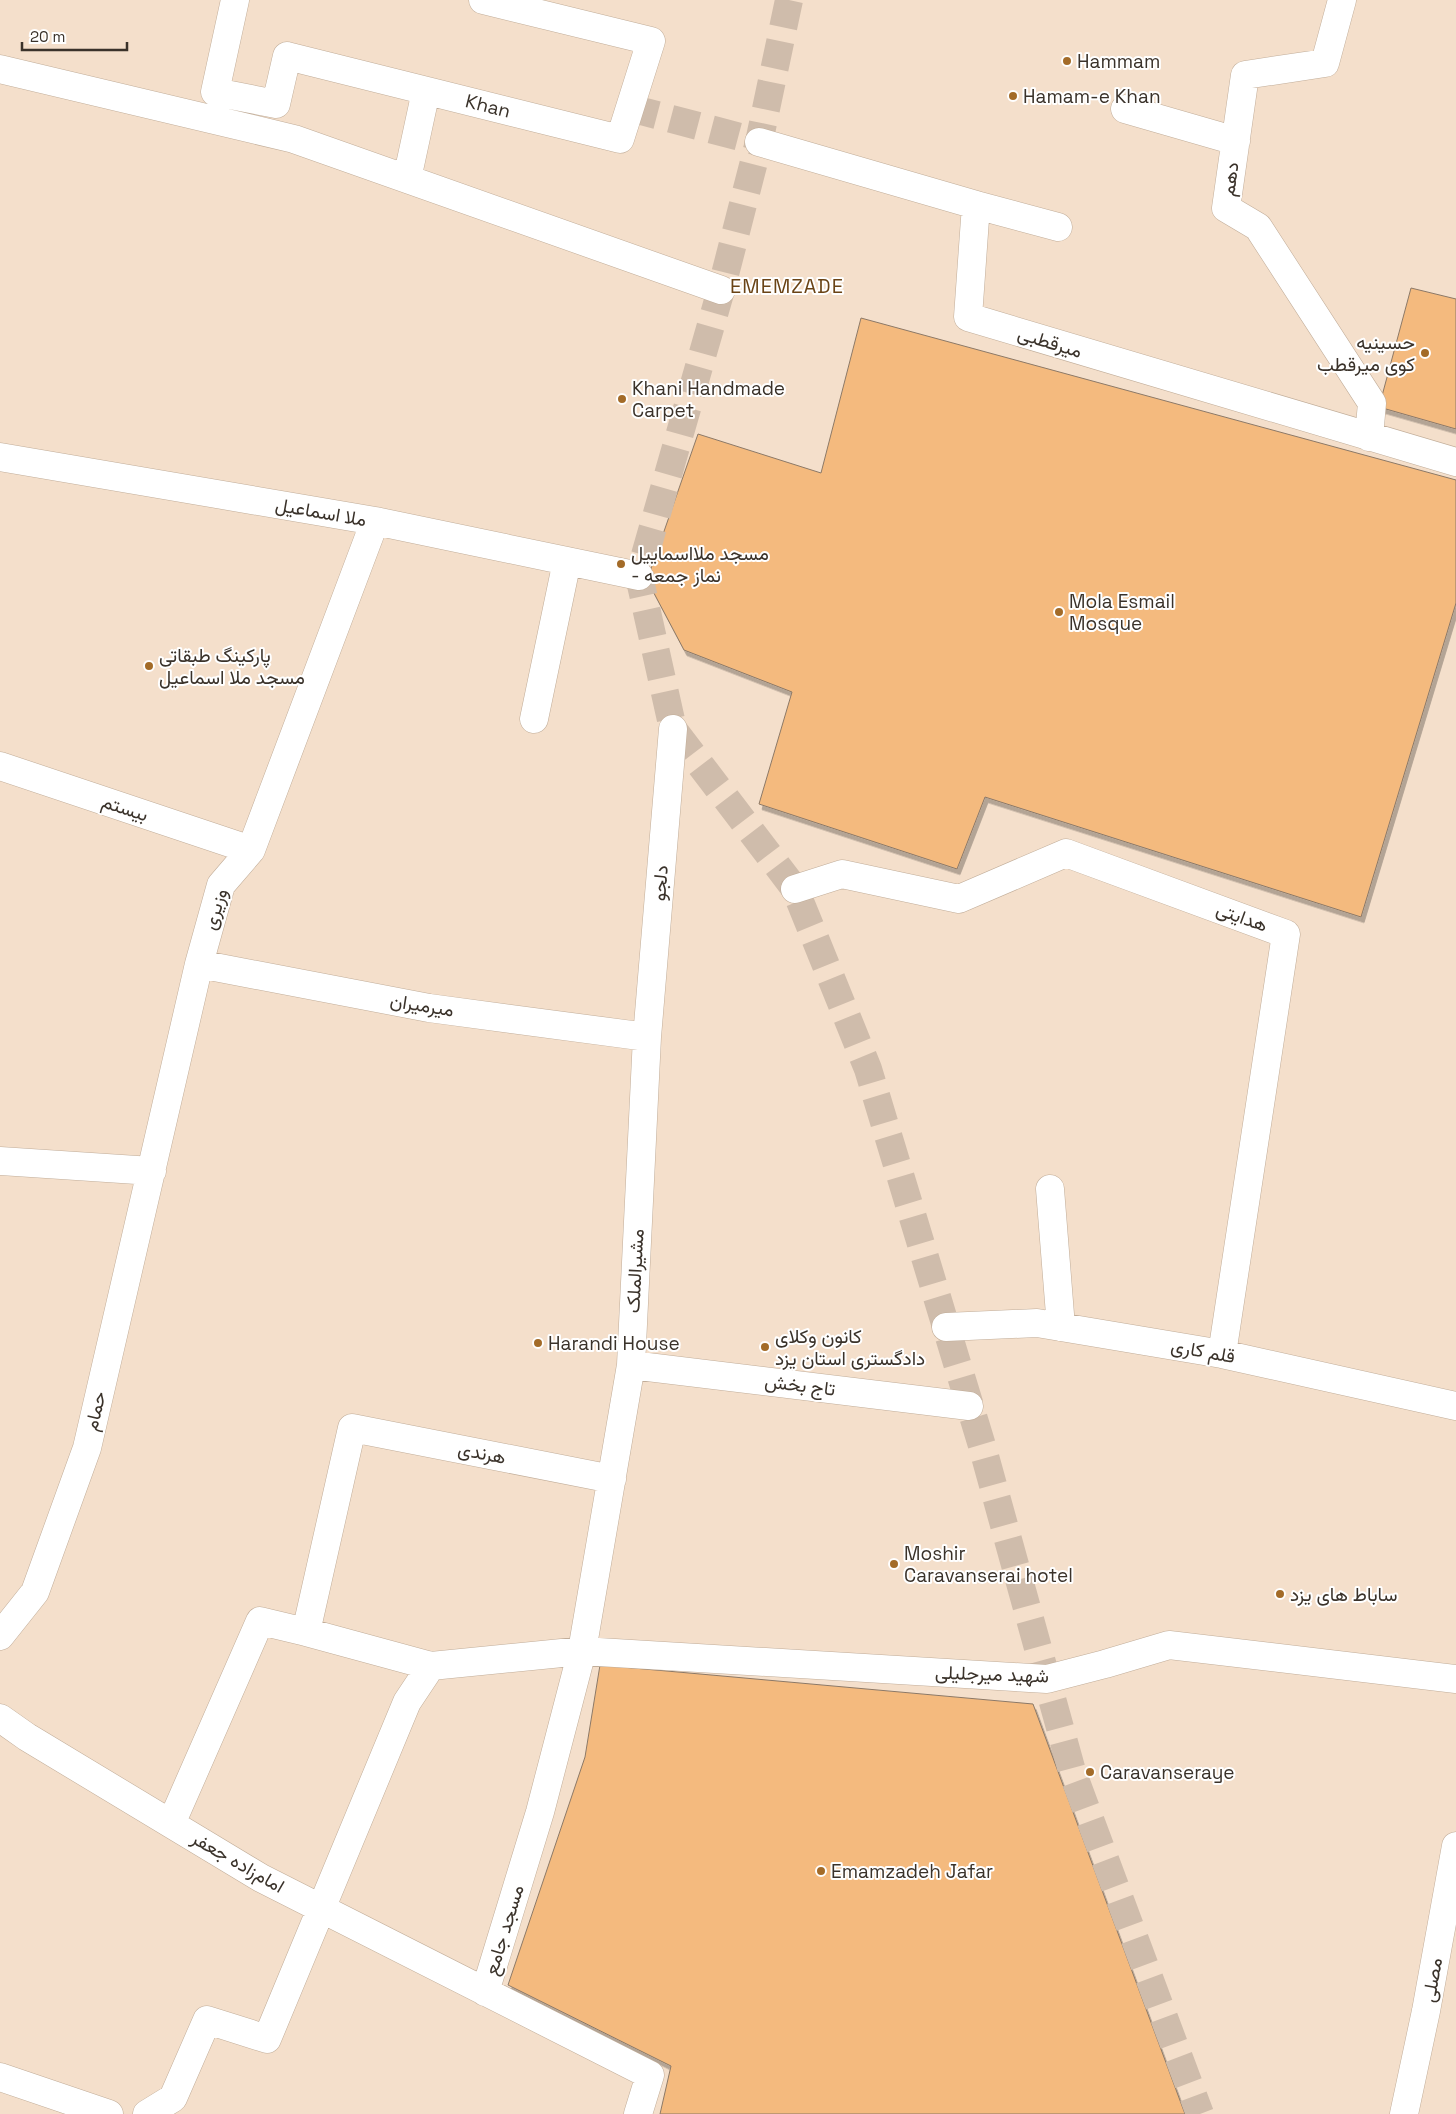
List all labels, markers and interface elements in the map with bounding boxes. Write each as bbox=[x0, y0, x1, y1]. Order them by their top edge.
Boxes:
scale bar bbox=[22, 20, 128, 52]
text: 20 m bbox=[30, 27, 65, 46]
place label: Hammam bbox=[1077, 49, 1160, 74]
marker: Hammam bbox=[1061, 55, 1073, 67]
place label: Hamam-e Khan bbox=[1023, 84, 1161, 109]
street label: Khan bbox=[463, 88, 513, 124]
marker: Hamam-e Khan bbox=[1007, 90, 1019, 102]
street label: دهم bbox=[1215, 160, 1245, 198]
district label: EMEMZADE bbox=[730, 273, 844, 299]
street label: میرقطبی bbox=[1015, 320, 1085, 364]
place label: حسینیه کوی میرقطب bbox=[1317, 330, 1415, 377]
marker: حسینیه کوی میرقطب bbox=[1419, 347, 1431, 359]
place label: Khani Handmade Carpet bbox=[632, 376, 785, 423]
marker: Khani Handmade Carpet bbox=[616, 393, 628, 405]
street label: ملا اسماعیل bbox=[274, 492, 368, 532]
place label: مسجد ملااسماییل - نماز جمعه bbox=[631, 541, 769, 588]
marker: مسجد ملااسماییل - نماز جمعه bbox=[615, 558, 627, 570]
place label: Mola Esmail Mosque bbox=[1069, 589, 1175, 636]
marker: Mola Esmail Mosque bbox=[1053, 606, 1065, 618]
place label: پارکینگ طبقاتی مسجد ملا اسماعیل bbox=[159, 643, 305, 690]
marker: پارکینگ طبقاتی مسجد ملا اسماعیل bbox=[143, 660, 155, 672]
street label: بیستم bbox=[99, 789, 151, 827]
street label: دلجو bbox=[646, 864, 674, 902]
street label: وزیری bbox=[197, 885, 233, 933]
street label: هدایتی bbox=[1213, 896, 1271, 938]
street label: میرمیران bbox=[388, 988, 456, 1022]
street label: مشیرالملک bbox=[620, 1228, 650, 1314]
place label: کانون وکلای دادگستری استان یزد bbox=[775, 1324, 925, 1371]
place label: Harandi House bbox=[548, 1331, 680, 1356]
street label: قلم کاری bbox=[1169, 1333, 1237, 1369]
marker: Harandi House bbox=[532, 1337, 544, 1349]
marker: کانون وکلای دادگستری استان یزد bbox=[759, 1341, 771, 1353]
street label: تاج بخش bbox=[763, 1368, 837, 1402]
street label: حمام bbox=[78, 1389, 112, 1433]
street label: هرندی bbox=[456, 1436, 508, 1470]
place label: Moshir Caravanserai hotel bbox=[904, 1541, 1073, 1588]
marker: Moshir Caravanserai hotel bbox=[888, 1558, 900, 1570]
place label: ساباط های یزد bbox=[1290, 1582, 1397, 1607]
marker: ساباط های یزد bbox=[1274, 1588, 1286, 1600]
street label: شهید میرجلیلی bbox=[935, 1660, 1049, 1688]
place label: Caravanseraye bbox=[1100, 1760, 1235, 1785]
marker: Caravanseraye bbox=[1084, 1766, 1096, 1778]
street label: امام‌زاده جعفر bbox=[186, 1825, 289, 1899]
place label: Emamzadeh Jafar bbox=[831, 1859, 993, 1884]
marker: Emamzadeh Jafar bbox=[815, 1865, 827, 1877]
street label: مسجد جامع bbox=[478, 1882, 531, 1979]
street label: مصلی bbox=[1416, 1956, 1448, 2004]

